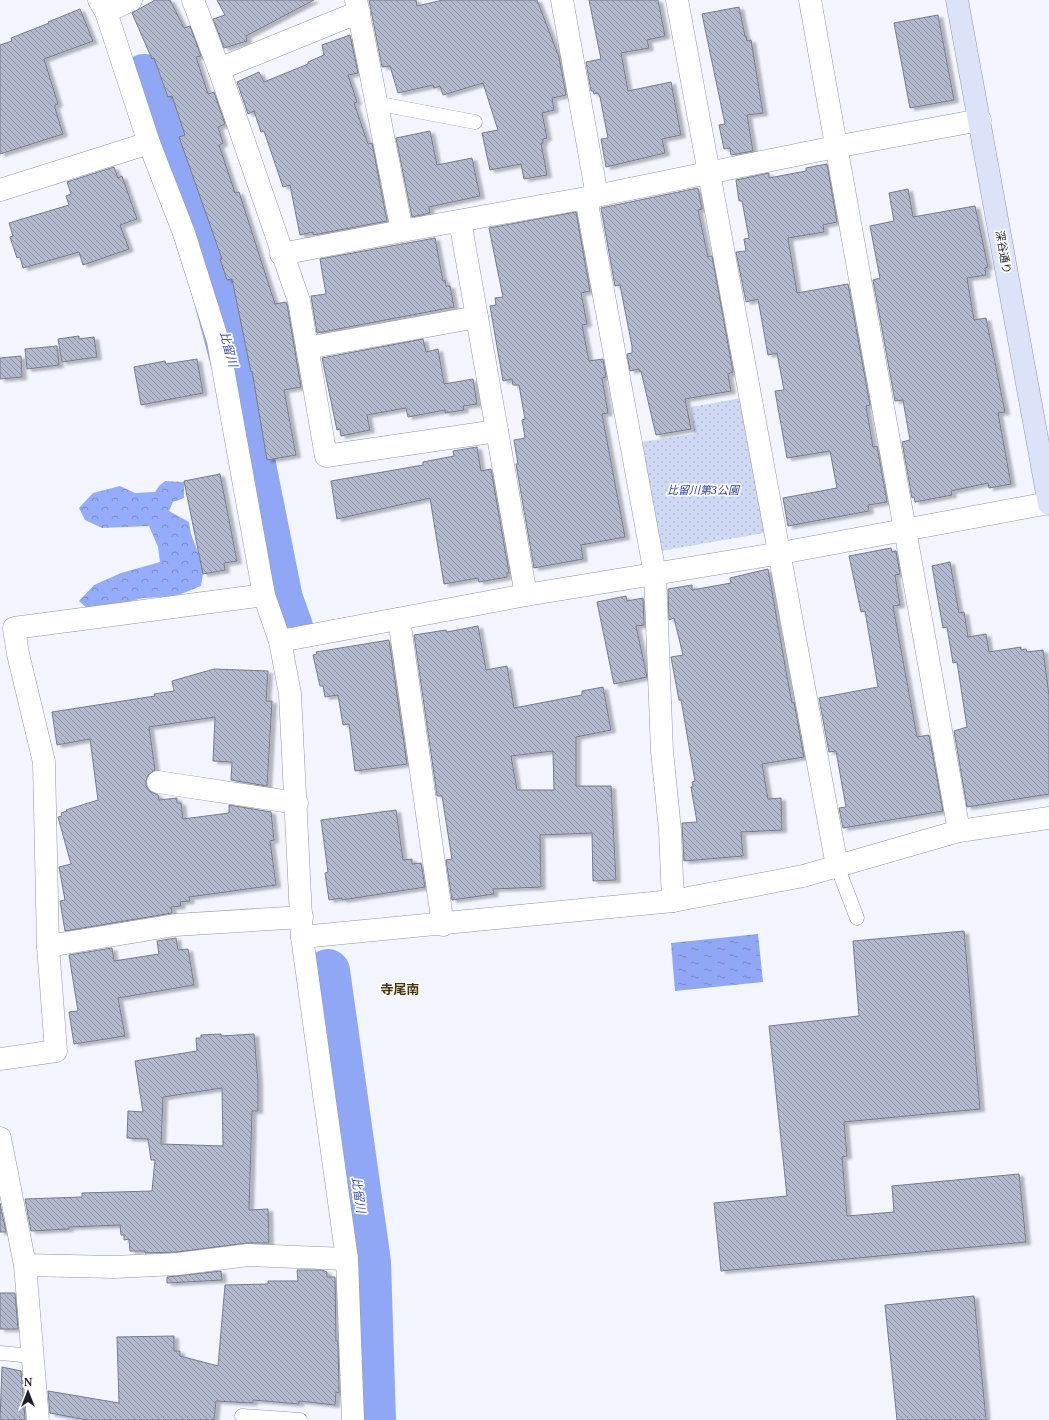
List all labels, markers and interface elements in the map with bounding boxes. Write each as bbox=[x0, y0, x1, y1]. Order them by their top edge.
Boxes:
street label: 深谷通り bbox=[993, 229, 1015, 275]
water label: 比留川 bbox=[216, 329, 242, 371]
park label: 比留川第3公園 bbox=[667, 482, 741, 497]
district label: 寺尾南 bbox=[380, 980, 420, 998]
water label: 比留川 bbox=[348, 1176, 370, 1216]
north arrow bbox=[8, 1372, 48, 1412]
text: N bbox=[24, 1374, 33, 1389]

